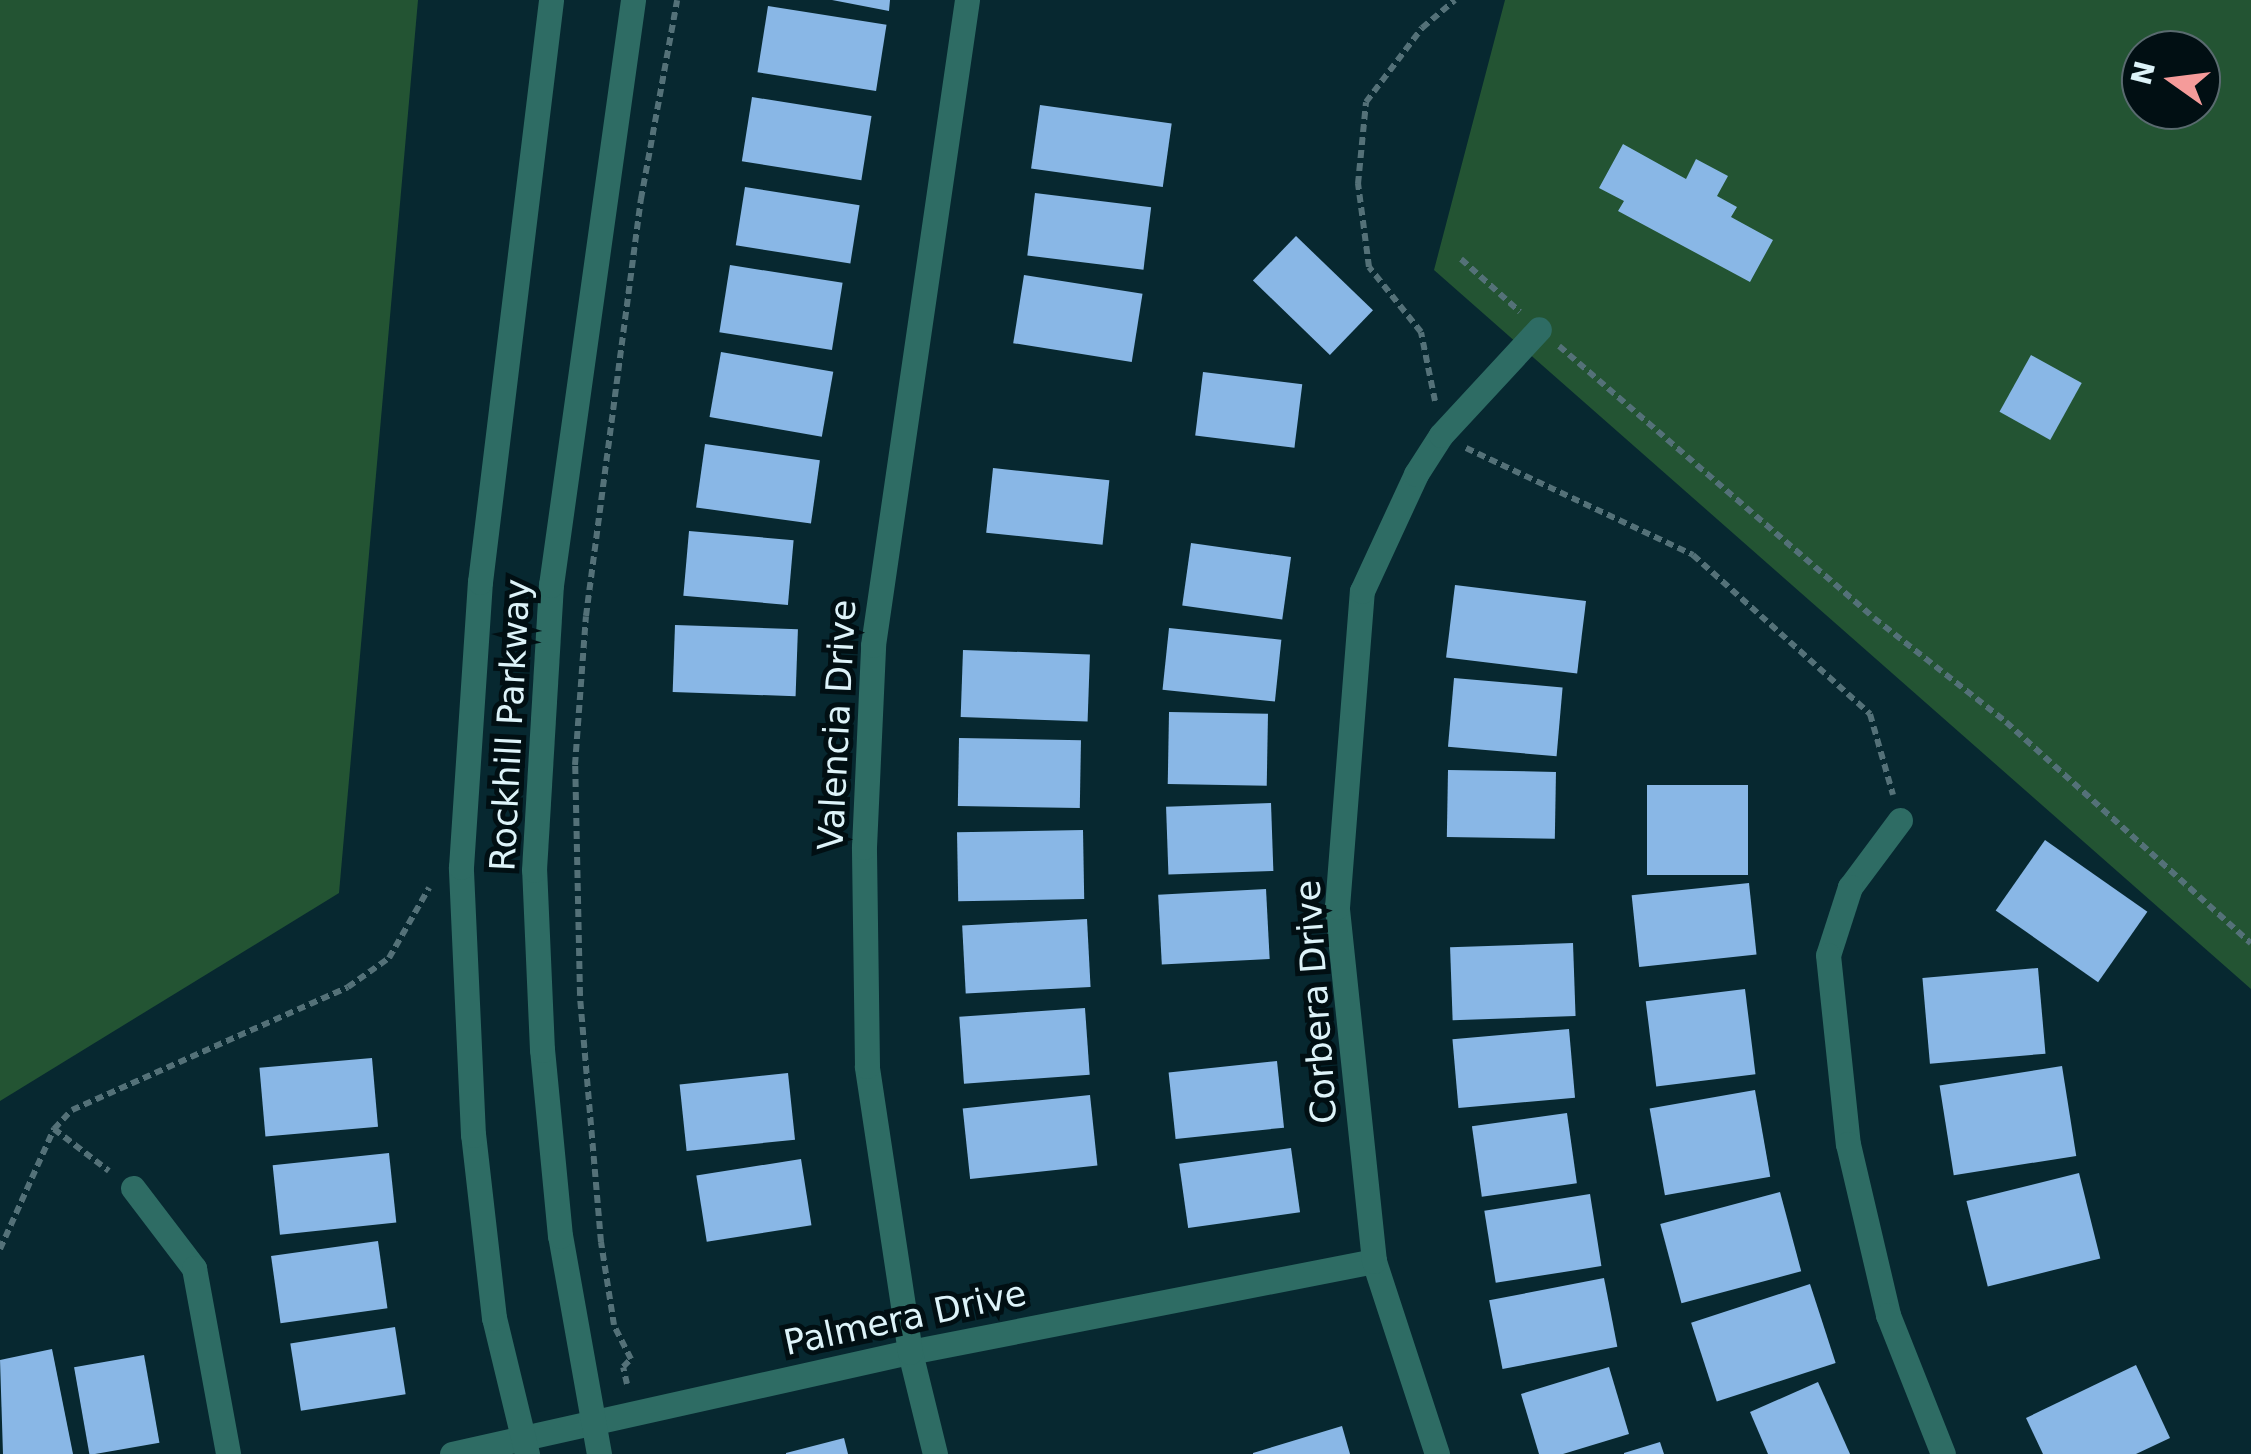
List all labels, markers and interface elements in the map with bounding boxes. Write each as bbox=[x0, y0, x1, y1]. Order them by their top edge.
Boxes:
north arrow bbox=[2121, 30, 2221, 130]
text: N bbox=[2125, 58, 2162, 88]
street label: Rockhill Parkway bbox=[481, 578, 539, 872]
street label: Valencia Drive bbox=[809, 599, 865, 851]
street label: Corbera Drive bbox=[1287, 879, 1345, 1125]
street label: Palmera Drive bbox=[780, 1272, 1030, 1364]

